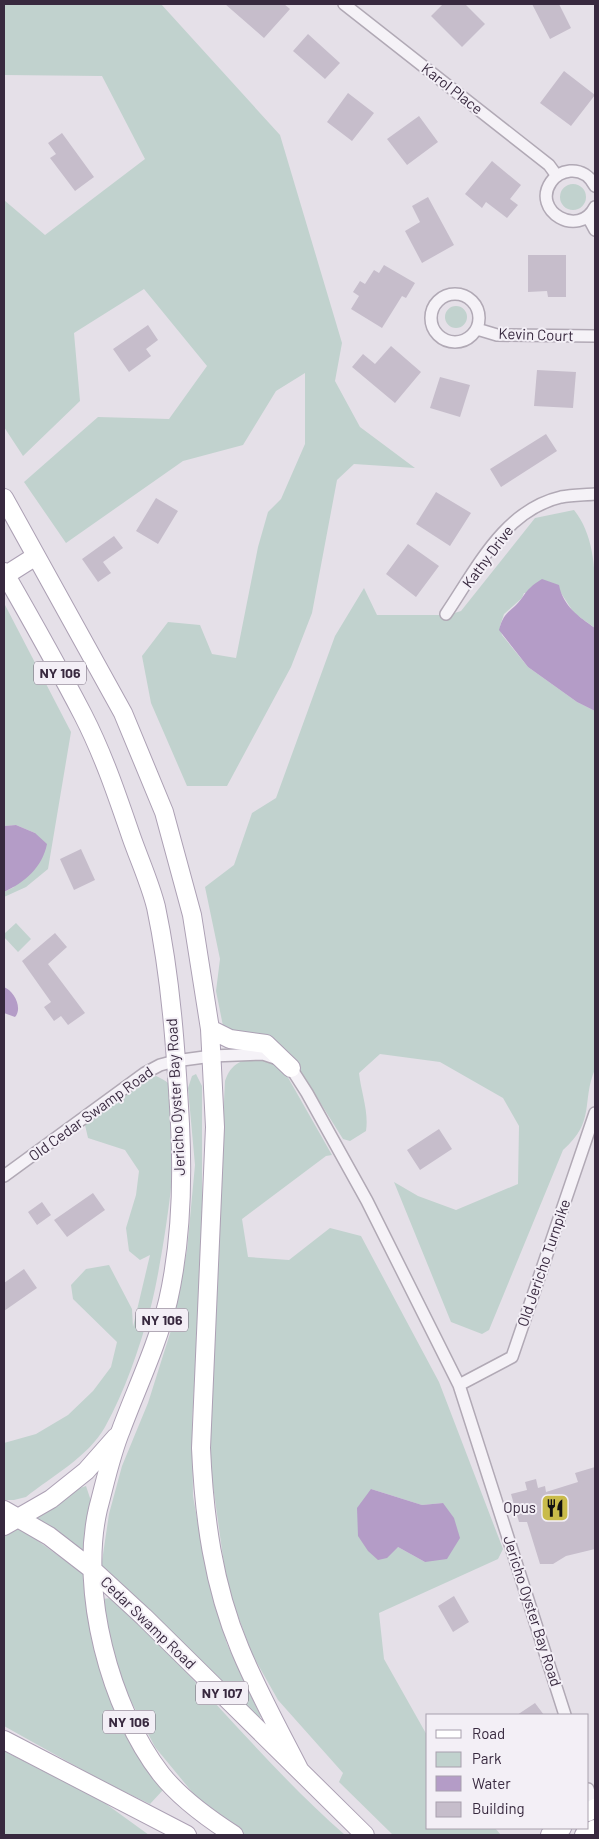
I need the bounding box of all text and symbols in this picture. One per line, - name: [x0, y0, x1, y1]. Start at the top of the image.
- street label: Karol Place: [418, 59, 487, 118]
- street label: Kevin Court: [498, 324, 574, 344]
- street label: Kathy Drive: [458, 522, 517, 591]
- road number: NY 106: [34, 661, 86, 684]
- street label: Jericho Oyster Bay Road: [162, 1018, 188, 1176]
- street label: Old Cedar Swamp Road: [25, 1062, 156, 1164]
- street label: Old Jericho Turnpike: [513, 1197, 573, 1329]
- road number: NY 106: [136, 1308, 188, 1332]
- restaurant icon: Opus: [540, 1493, 570, 1523]
- place label: Opus: [503, 1498, 536, 1516]
- street label: Jericho Oyster Bay Road: [500, 1533, 566, 1688]
- street label: Cedar Swamp Road: [97, 1572, 200, 1672]
- road number: NY 107: [196, 1682, 248, 1705]
- road number: NY 106: [103, 1710, 155, 1734]
- legend: [426, 1714, 589, 1829]
- text: Road: [472, 1724, 505, 1742]
- text: Park: [472, 1749, 502, 1767]
- text: Water: [472, 1774, 511, 1792]
- text: Building: [472, 1799, 525, 1817]

